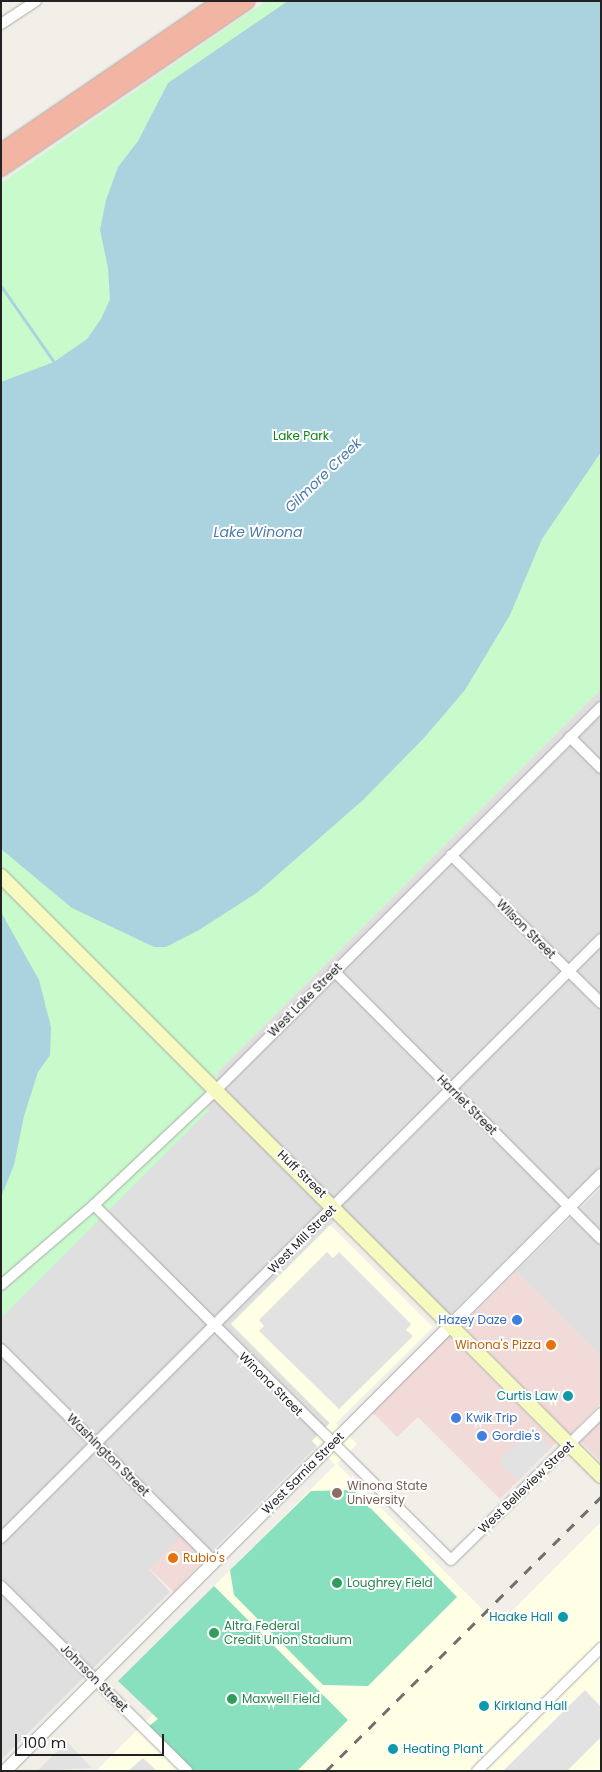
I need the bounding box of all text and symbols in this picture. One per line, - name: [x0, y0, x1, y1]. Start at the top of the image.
- park label: Lake Park: [273, 429, 329, 443]
- water label: Gilmore Creek: [281, 434, 365, 516]
- water label: Lake Winona: [213, 524, 303, 540]
- street label: Wilson Street: [493, 896, 559, 962]
- street label: West Lake Street: [265, 960, 345, 1040]
- street label: Harriet Street: [434, 1072, 500, 1138]
- street label: Huff Street: [275, 1147, 329, 1201]
- street label: West Mill Street: [265, 1202, 339, 1276]
- place label: Hazey Daze: [438, 1313, 507, 1327]
- marker: Hazey Daze: [511, 1314, 523, 1326]
- place label: Winona's Pizza: [455, 1338, 541, 1352]
- marker: Winona's Pizza: [545, 1339, 557, 1351]
- street label: Winona Street: [236, 1349, 306, 1419]
- place label: Curtis Law: [497, 1389, 558, 1403]
- marker: Curtis Law: [562, 1390, 574, 1402]
- street label: Washington Street: [64, 1411, 152, 1499]
- place label: Kwik Trip: [466, 1411, 517, 1425]
- marker: Kwik Trip: [450, 1412, 462, 1424]
- street label: West Sarnia Street: [259, 1429, 347, 1517]
- place label: Gordie's: [492, 1429, 540, 1443]
- marker: Gordie's: [476, 1430, 488, 1442]
- street label: West Belleview Street: [476, 1438, 576, 1536]
- place label: Winona State University: [347, 1479, 427, 1507]
- marker: Winona State University: [331, 1487, 343, 1499]
- place label: Rubio's: [183, 1551, 225, 1565]
- marker: Rubio's: [167, 1552, 179, 1564]
- place label: Loughrey Field: [347, 1576, 433, 1590]
- marker: Loughrey Field: [331, 1577, 343, 1589]
- place label: Haake Hall: [489, 1610, 553, 1624]
- marker: Haake Hall: [557, 1611, 569, 1623]
- place label: Altra Federal Credit Union Stadium: [224, 1619, 352, 1647]
- marker: Altra Federal Credit Union Stadium: [208, 1627, 220, 1639]
- street label: Johnson Street: [57, 1641, 131, 1715]
- place label: Maxwell Field: [242, 1692, 320, 1706]
- marker: Maxwell Field: [226, 1693, 238, 1705]
- place label: Kirkland Hall: [494, 1699, 567, 1713]
- marker: Kirkland Hall: [478, 1700, 490, 1712]
- scale bar: [18, 1724, 166, 1756]
- text: 100 m: [23, 1732, 66, 1753]
- place label: Heating Plant: [403, 1742, 483, 1756]
- marker: Heating Plant: [387, 1743, 399, 1755]

